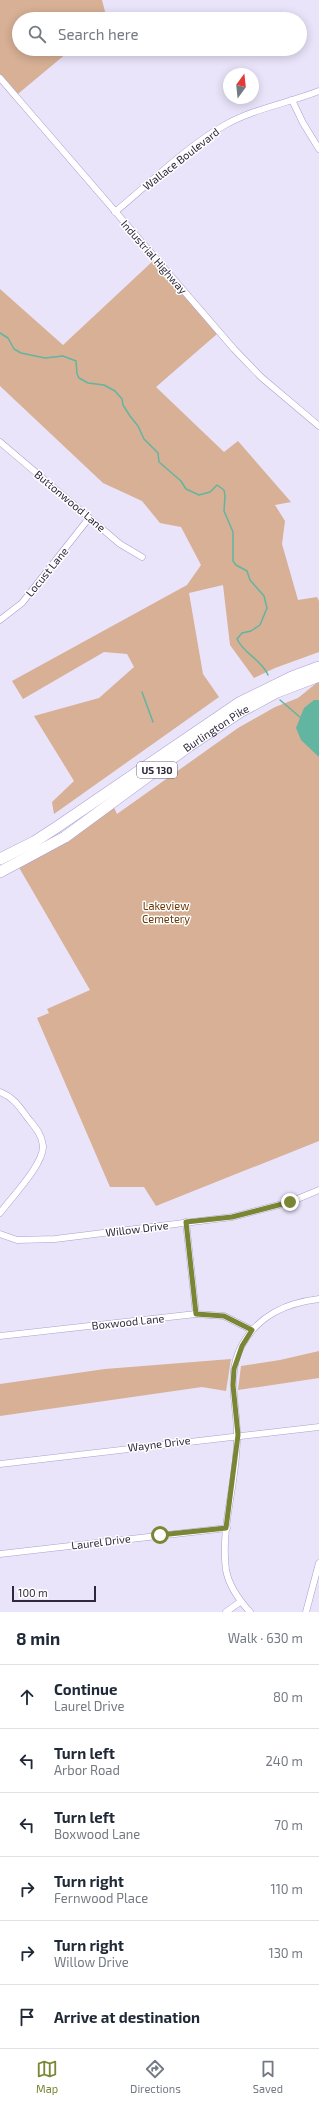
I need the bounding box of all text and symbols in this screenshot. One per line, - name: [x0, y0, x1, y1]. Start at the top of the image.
- search box: [12, 12, 307, 56]
- icon: search: [26, 23, 48, 45]
- text: Search here: [58, 25, 139, 43]
- north arrow: [223, 68, 259, 104]
- street label: Wallace Boulevard: [140, 125, 222, 193]
- street label: Industrial Highway: [119, 217, 190, 296]
- street label: Buttonwood Lane: [32, 467, 108, 534]
- street label: Locust Lane: [23, 544, 71, 599]
- street label: Burlington Pike: [180, 701, 251, 754]
- road number: US 130: [137, 762, 177, 778]
- park label: Lakeview Cemetery: [142, 899, 190, 925]
- route end: [281, 1193, 299, 1211]
- street label: Willow Drive: [105, 1218, 169, 1239]
- street label: Boxwood Lane: [91, 1311, 165, 1332]
- street label: Wayne Drive: [127, 1433, 191, 1454]
- route start: [151, 1526, 169, 1544]
- street label: Laurel Drive: [71, 1531, 131, 1552]
- scale bar: [12, 1584, 96, 1603]
- text: 100 m: [18, 1586, 48, 1599]
- text: 8 min: [16, 1628, 60, 1648]
- text: Walk · 630 m: [228, 1630, 303, 1646]
- text: Continue: [54, 1680, 117, 1698]
- icon: ahead: [16, 1686, 38, 1708]
- text: 80 m: [273, 1689, 303, 1705]
- text: Laurel Drive: [54, 1698, 125, 1714]
- text: Turn left: [54, 1744, 115, 1762]
- icon: left: [16, 1750, 38, 1772]
- text: 240 m: [266, 1753, 303, 1769]
- text: Arbor Road: [54, 1762, 120, 1778]
- text: Turn left: [54, 1808, 115, 1826]
- icon: left: [16, 1814, 38, 1836]
- text: 70 m: [274, 1817, 303, 1833]
- text: Boxwood Lane: [54, 1826, 140, 1842]
- text: Turn right: [54, 1872, 124, 1890]
- icon: right: [16, 1878, 38, 1900]
- text: 110 m: [271, 1881, 303, 1897]
- text: Fernwood Place: [54, 1890, 148, 1906]
- text: Turn right: [54, 1936, 124, 1954]
- icon: right: [16, 1942, 38, 1964]
- text: 130 m: [268, 1945, 303, 1961]
- text: Willow Drive: [54, 1954, 129, 1970]
- icon: arrive: [16, 2006, 38, 2028]
- text: Arrive at destination: [54, 2008, 200, 2026]
- tab: Map: [36, 2058, 58, 2095]
- tab: Directions: [130, 2058, 181, 2095]
- tab: Saved: [253, 2058, 283, 2095]

